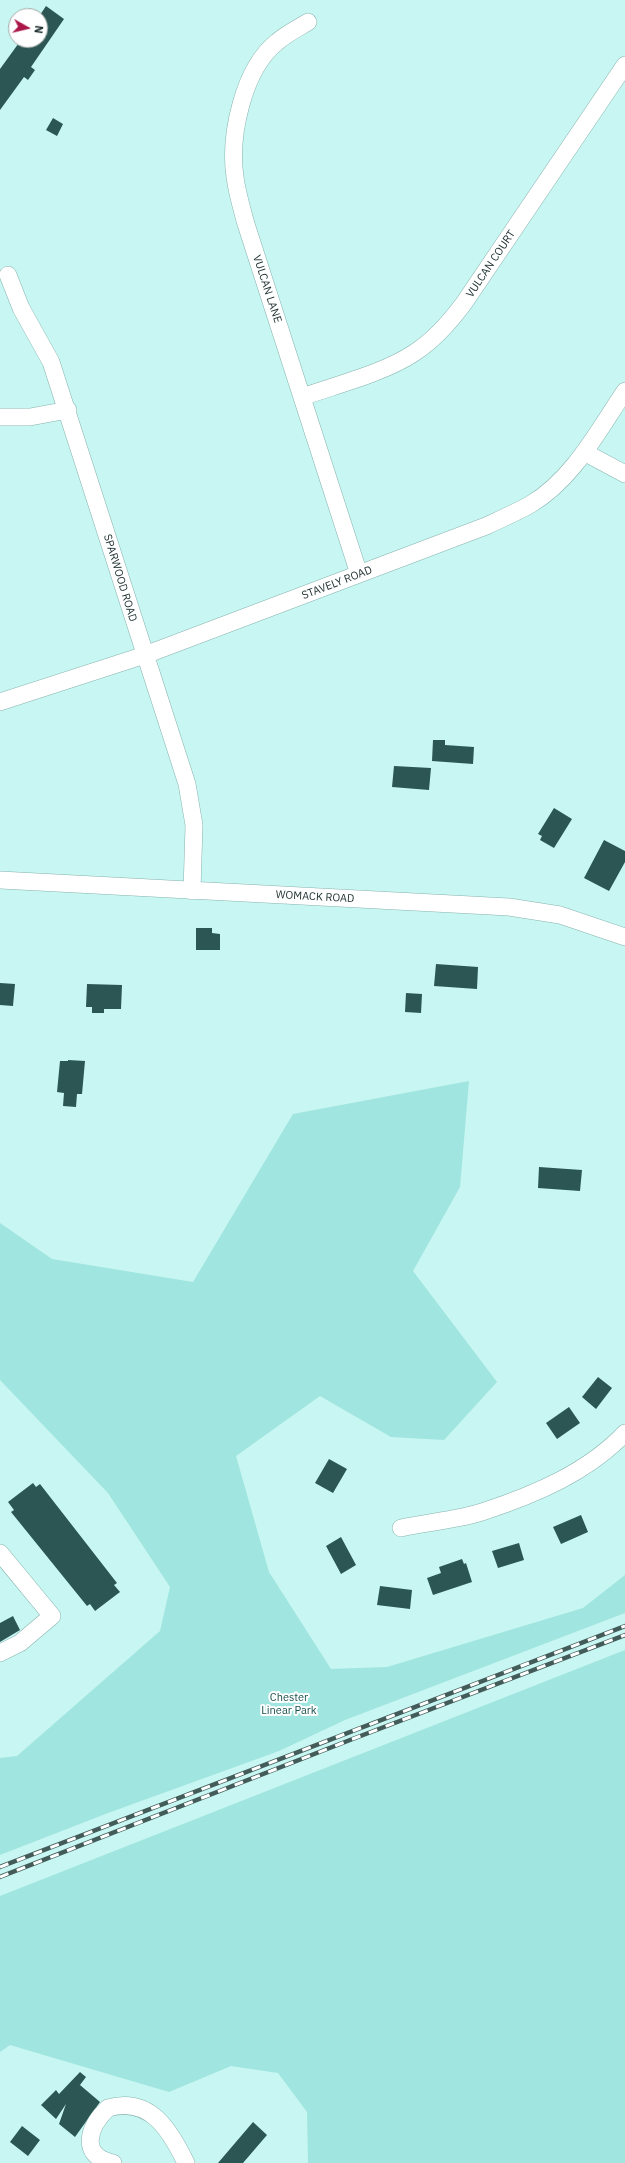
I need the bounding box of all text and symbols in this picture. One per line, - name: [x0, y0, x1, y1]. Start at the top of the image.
- north arrow: [8, 8, 48, 48]
- text: N: [31, 25, 46, 34]
- street label: VULCAN COURT: [464, 228, 518, 300]
- street label: VULCAN LANE: [250, 253, 284, 325]
- street label: SPARWOOD ROAD: [100, 533, 140, 623]
- street label: STAVELY ROAD: [300, 564, 374, 602]
- street label: WOMACK ROAD: [275, 888, 355, 906]
- park label: Chester Linear Park: [261, 1691, 317, 1717]

